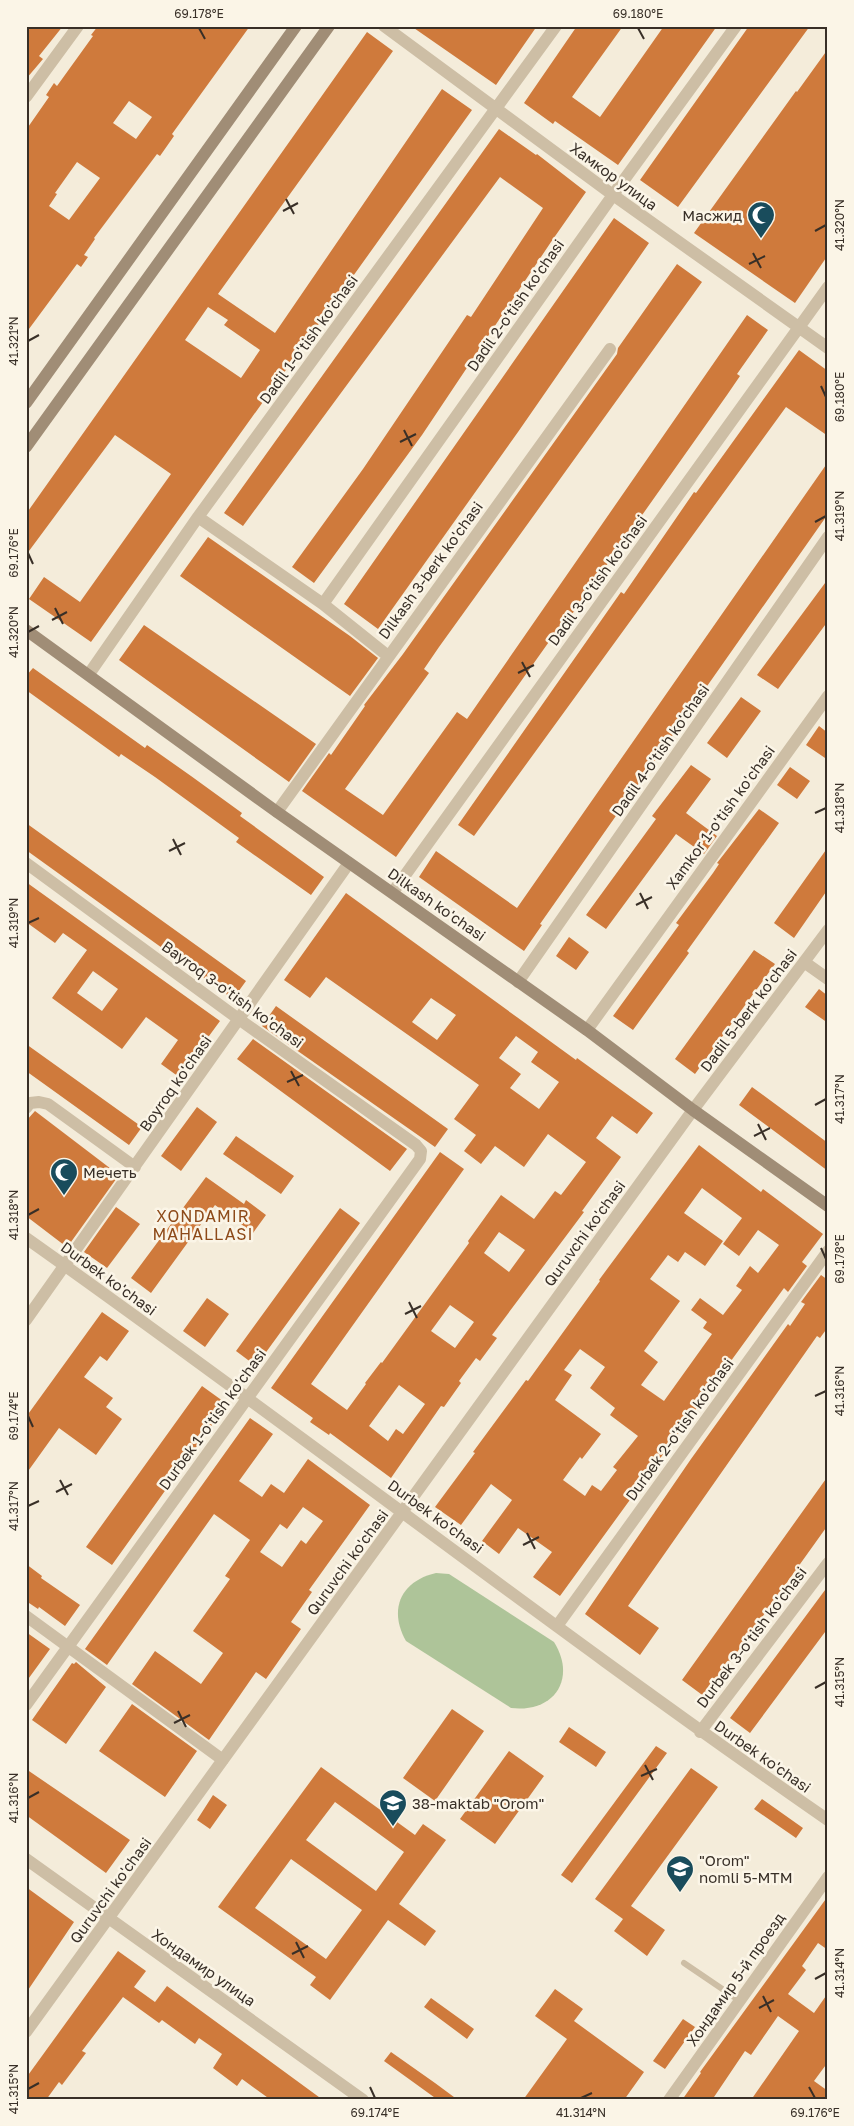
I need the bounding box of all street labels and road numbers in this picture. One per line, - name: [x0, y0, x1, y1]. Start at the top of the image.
- street label: Хамкор улица: [567, 138, 661, 214]
- street label: Dadil 2-o'tish ko'chasi: [463, 236, 567, 374]
- street label: Dadil 1-o'tish ko'chasi: [255, 271, 361, 407]
- street label: Dilkash 3-berk ko'chasi: [374, 498, 486, 642]
- street label: Dadil 3-o'tish ko'chasi: [544, 511, 650, 649]
- street label: Dadil 4-o'tish ko'chasi: [608, 680, 712, 820]
- street label: Xamkor 1-o'tish ko'chasi: [662, 742, 778, 892]
- street label: Dilkash ko'chasi: [385, 864, 489, 944]
- street label: Bayroq 3-o'tish ko'chasi: [159, 937, 307, 1051]
- street label: Dadil 5-berk ko'chasi: [696, 945, 800, 1075]
- street label: Boyroq ko'chasi: [135, 1032, 215, 1134]
- street label: Quruvchi ko'chasi: [540, 1177, 628, 1289]
- street label: Durbek ko'chasi: [58, 1237, 160, 1319]
- street label: Durbek 1-o'tish ko'chasi: [155, 1345, 269, 1493]
- street label: Durbek 2-o'tish ko'chasi: [621, 1354, 737, 1504]
- street label: Durbek ko'chasi: [385, 1475, 487, 1557]
- street label: Quruvchi ko'chasi: [303, 1506, 391, 1618]
- street label: Durbek 3-o'tish ko'chasi: [692, 1563, 810, 1711]
- street label: Durbek ko'chasi: [711, 1716, 815, 1796]
- street label: Quruvchi ko'chasi: [66, 1834, 154, 1946]
- street label: Хондамир 5-й проезд: [682, 1909, 788, 2049]
- street label: Хондамир улица: [149, 1925, 259, 2009]

